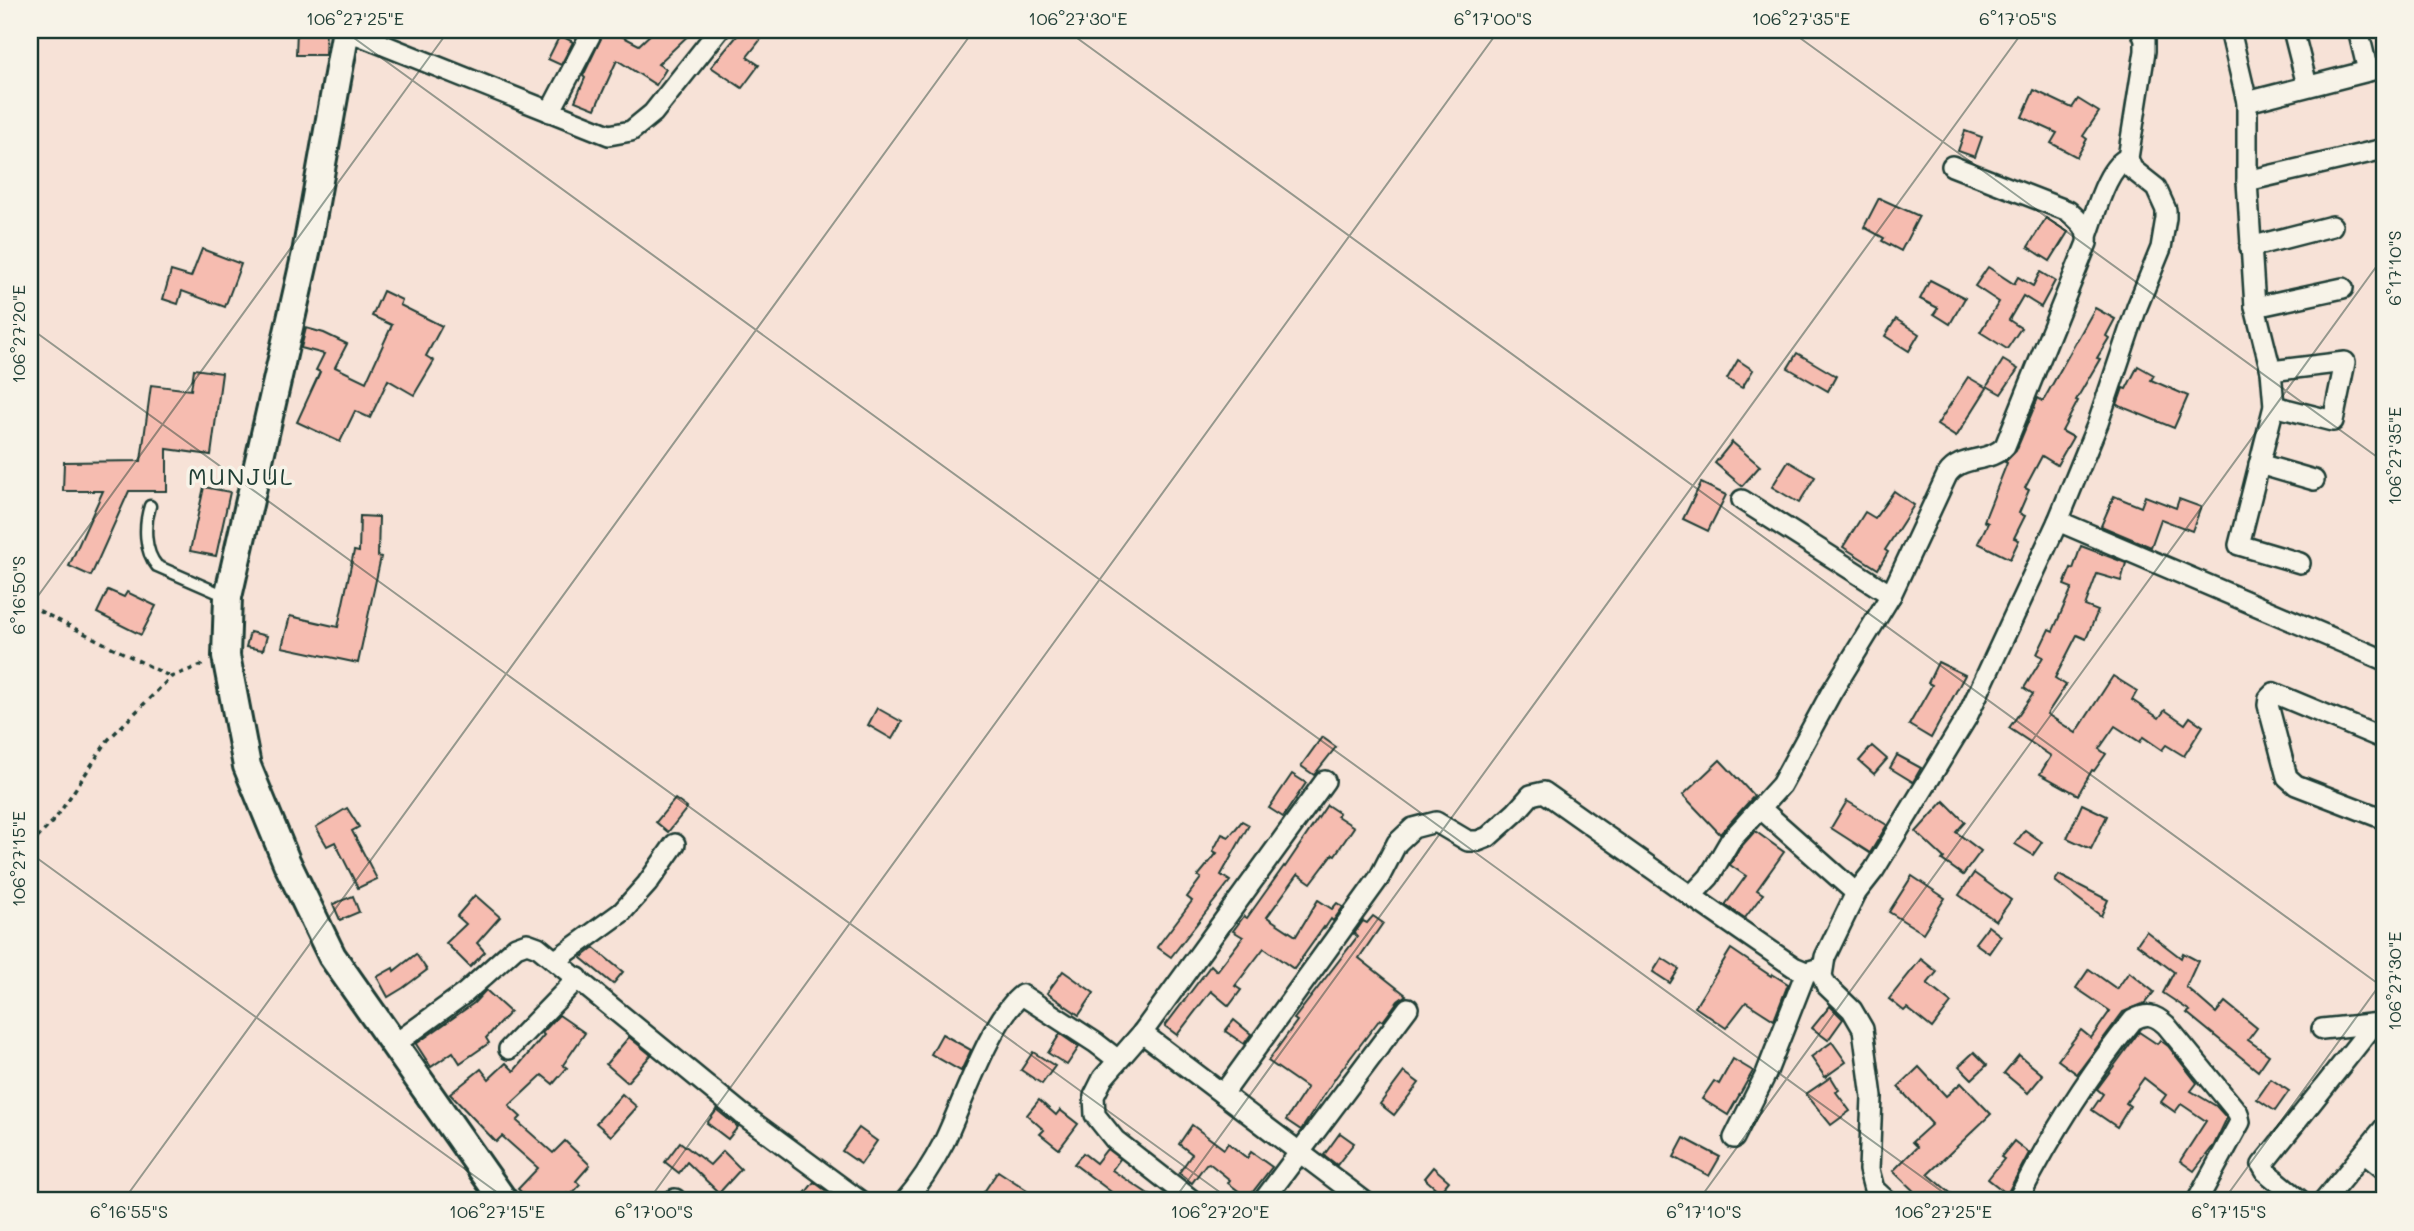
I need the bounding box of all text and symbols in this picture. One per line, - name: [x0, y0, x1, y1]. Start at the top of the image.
- text: 106°27'25"E: [306, 6, 404, 30]
- text: 106°27'30"E: [1028, 6, 1128, 30]
- text: 6°17'00"S: [1454, 6, 1532, 30]
- text: 106°27'35"E: [1752, 6, 1850, 30]
- text: 6°17'05"S: [1979, 6, 2057, 30]
- text: 6°17'10"S: [2382, 230, 2406, 306]
- text: 106°27'20"E: [6, 285, 30, 383]
- text: 106°27'35"E: [2382, 407, 2406, 505]
- district label: MUNJUL: [188, 460, 294, 491]
- text: 6°16'50"S: [6, 556, 30, 634]
- text: 106°27'15"E: [6, 811, 30, 907]
- text: 106°27'30"E: [2382, 931, 2406, 1031]
- text: 6°16'55"S: [90, 1199, 168, 1223]
- text: 106°27'15"E: [449, 1199, 545, 1223]
- text: 6°17'00"S: [615, 1199, 693, 1223]
- text: 106°27'20"E: [1171, 1199, 1269, 1223]
- text: 6°17'10"S: [1666, 1199, 1742, 1223]
- text: 106°27'25"E: [1894, 1199, 1992, 1223]
- text: 6°17'15"S: [2192, 1199, 2266, 1223]

